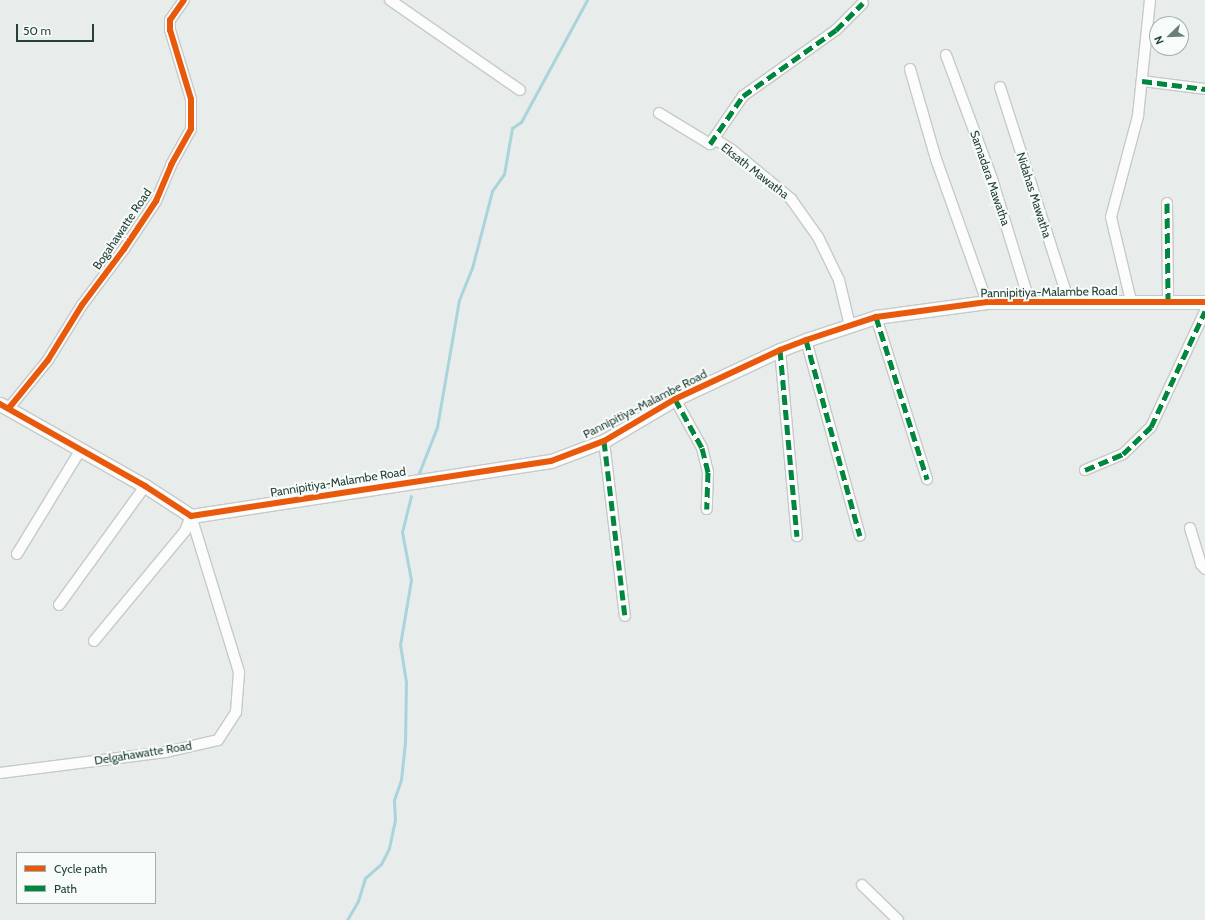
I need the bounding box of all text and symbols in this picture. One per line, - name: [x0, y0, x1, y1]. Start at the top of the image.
- scale bar: [18, 16, 96, 42]
- north arrow: [1149, 16, 1189, 56]
- text: 50 m: [23, 23, 51, 38]
- text: N: [1151, 34, 1167, 47]
- street label: Samadara Mawatha: [967, 129, 1013, 227]
- street label: Eksath Mawatha: [718, 140, 792, 202]
- street label: Nidahas Mawatha: [1013, 150, 1055, 240]
- street label: Bogahawatte Road: [90, 186, 154, 272]
- street label: Pannipitiya-Malambe Road: [980, 284, 1118, 300]
- street label: Pannipitiya-Malambe Road: [581, 366, 709, 442]
- street label: Pannipitiya-Malambe Road: [269, 464, 407, 500]
- street label: Delgahawatte Road: [93, 738, 193, 768]
- legend: [16, 852, 156, 904]
- text: Cycle path: [54, 861, 107, 876]
- text: Path: [54, 881, 77, 896]

